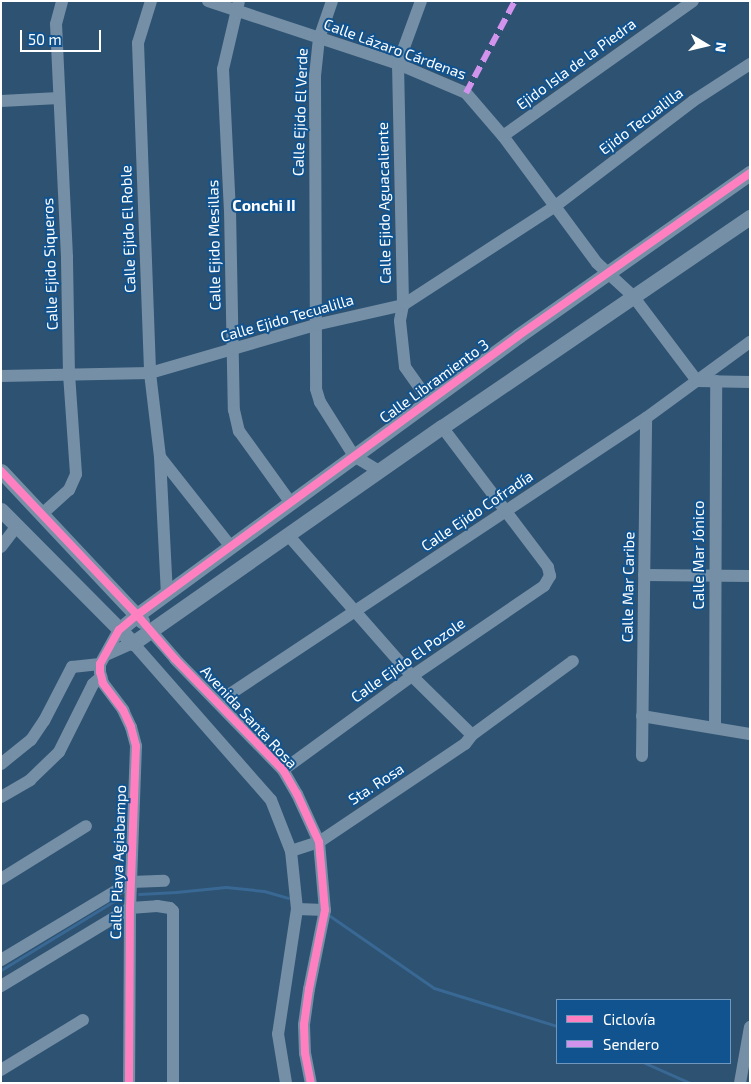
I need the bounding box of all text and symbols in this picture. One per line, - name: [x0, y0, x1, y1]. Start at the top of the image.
- street label: Calle Lázaro Cárdenas: [321, 15, 469, 83]
- street label: Ejido Isla de la Piedra: [513, 15, 639, 113]
- scale bar: [22, 20, 104, 52]
- north arrow: [681, 20, 731, 70]
- text: 50 m: [28, 30, 62, 48]
- text: N: [712, 41, 730, 54]
- street label: Calle Ejido El Verde: [289, 47, 311, 177]
- street label: Ejido Tecualilla: [595, 83, 687, 159]
- street label: Calle Ejido Aguacaliente: [374, 122, 394, 284]
- street label: Calle Ejido El Roble: [117, 165, 139, 293]
- street label: Calle Ejido Mesillas: [204, 179, 224, 311]
- district label: Conchi II: [232, 195, 296, 215]
- street label: Calle Ejido Siqueros: [39, 197, 61, 331]
- street label: Calle Ejido Tecualilla: [218, 290, 356, 346]
- street label: Calle Libramiento 3: [376, 335, 492, 427]
- street label: Calle Ejido Cofradía: [418, 467, 536, 555]
- street label: Calle Mar Jónico: [690, 500, 708, 610]
- street label: Calle Mar Caribe: [618, 531, 638, 643]
- street label: Calle Ejido El Pozole: [347, 614, 469, 706]
- street label: Avenida Santa Rosa: [197, 662, 301, 772]
- street label: Sta. Rosa: [345, 759, 407, 809]
- street label: Calle Playa Agiabampo: [106, 784, 130, 940]
- legend: [556, 999, 731, 1064]
- text: Ciclovía: [603, 1010, 655, 1028]
- text: Sendero: [603, 1035, 659, 1053]

